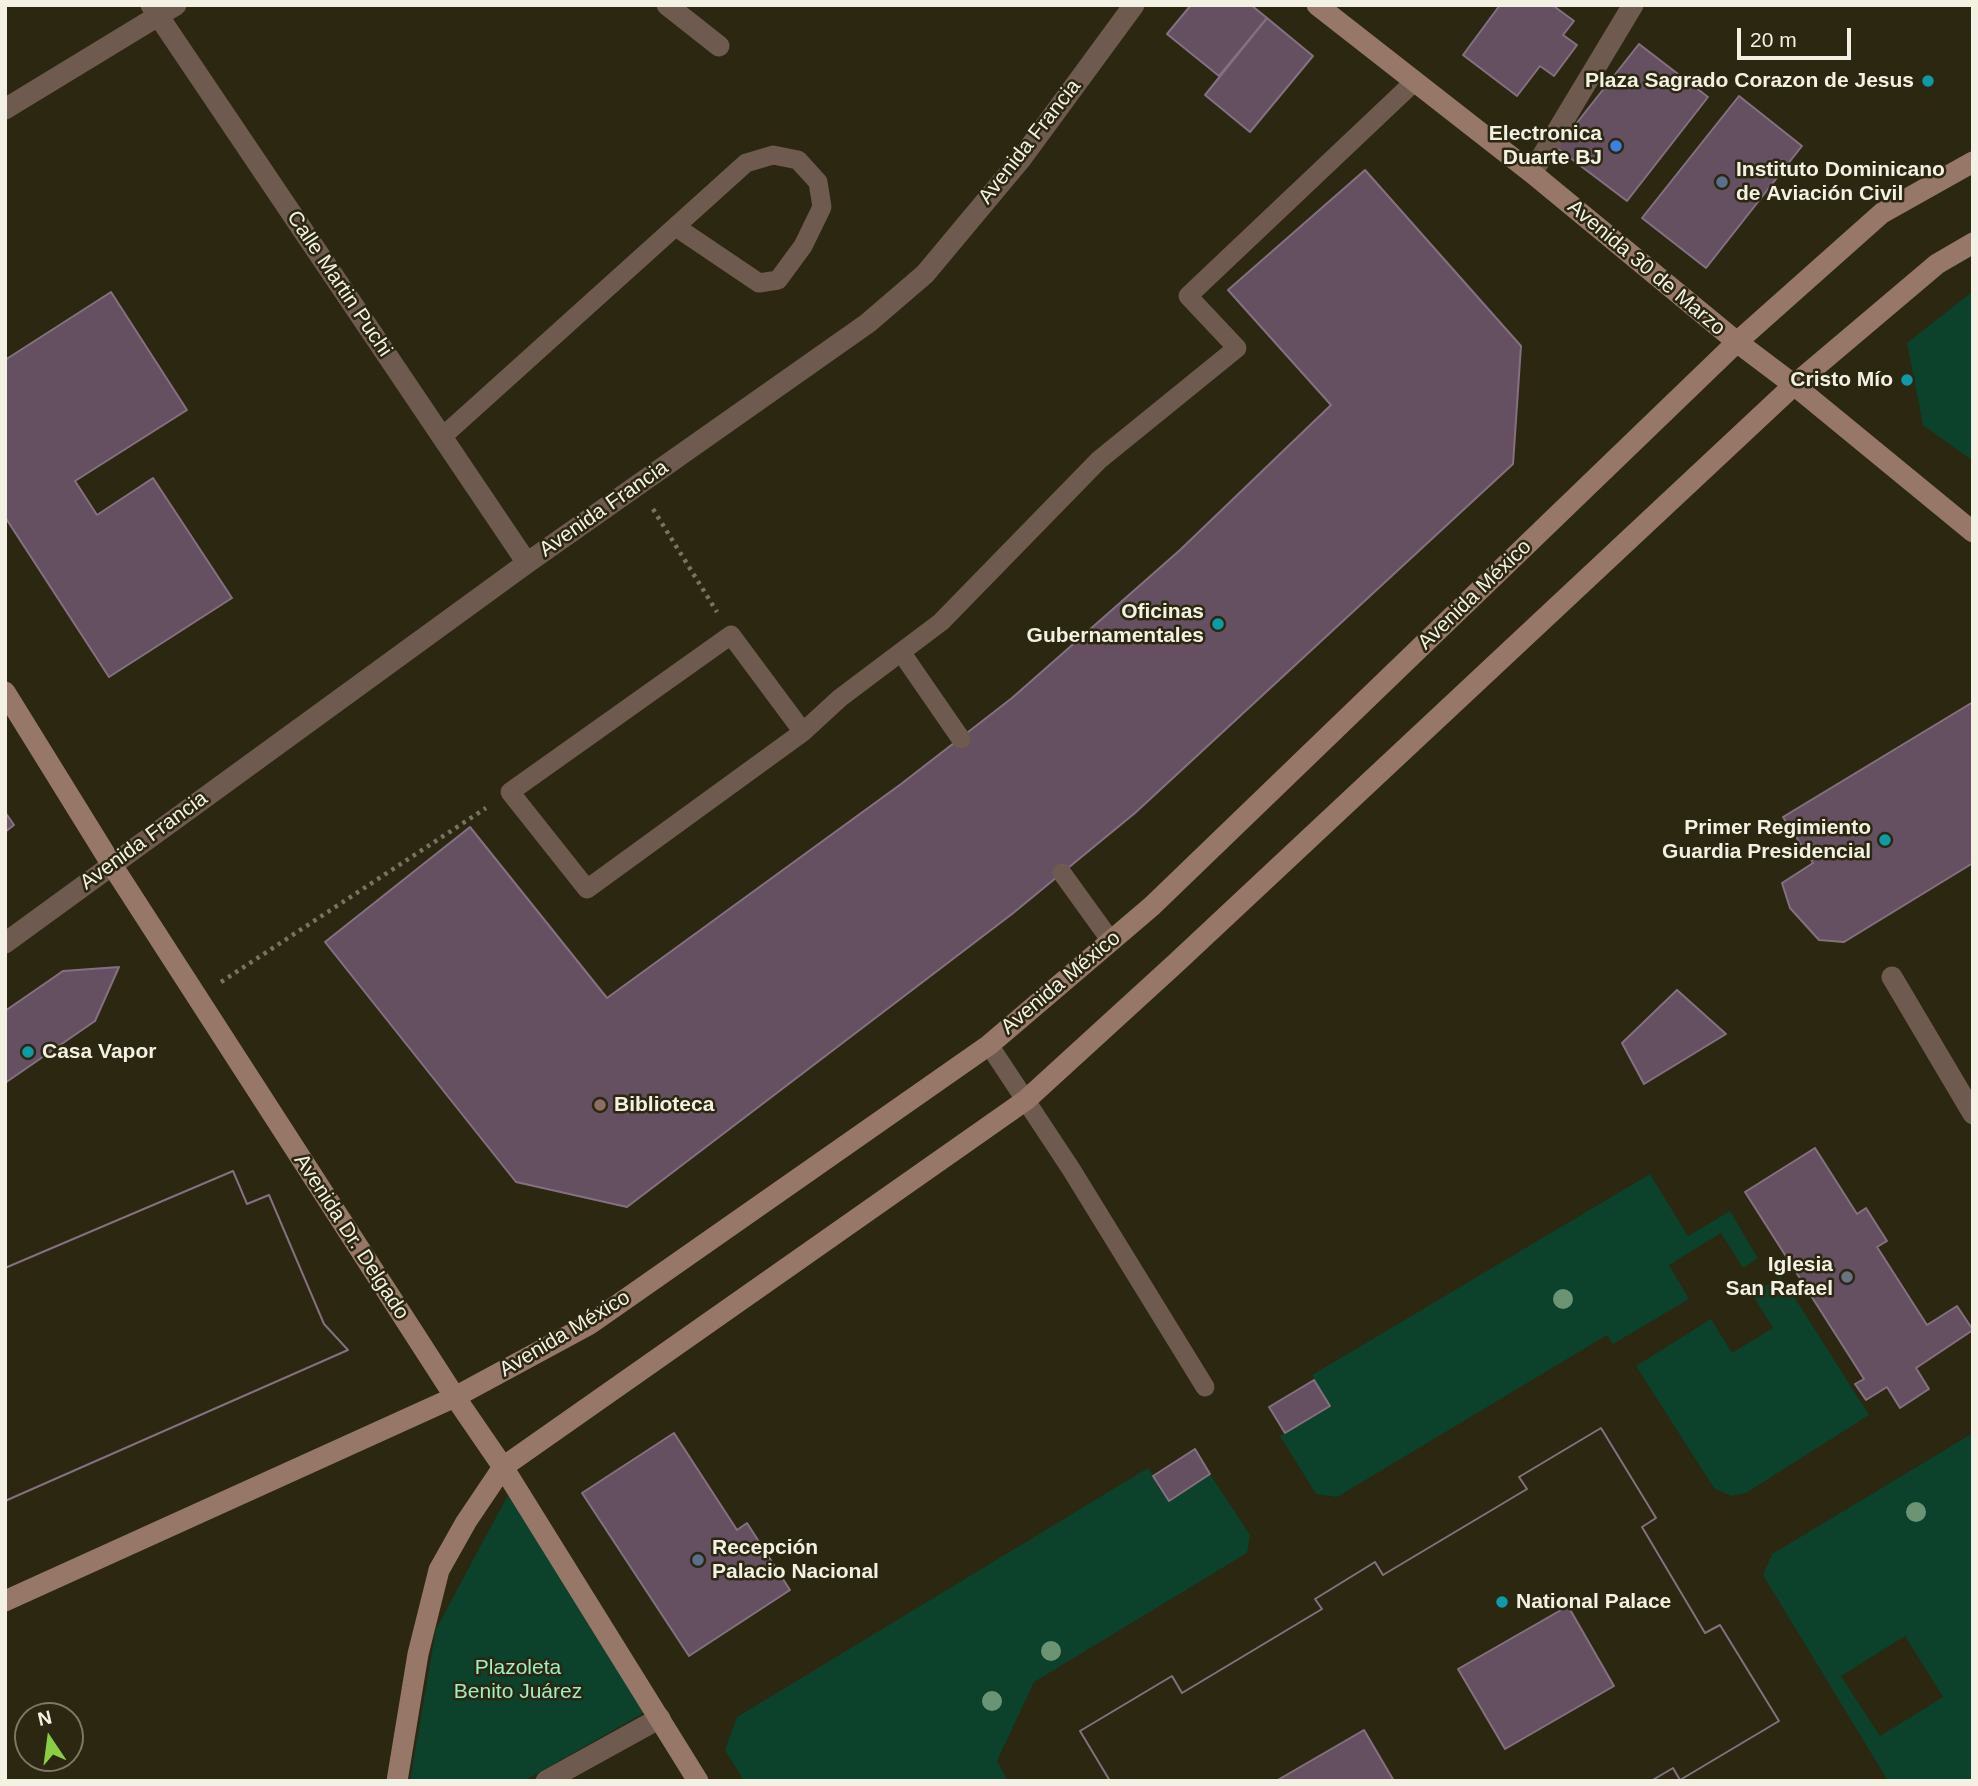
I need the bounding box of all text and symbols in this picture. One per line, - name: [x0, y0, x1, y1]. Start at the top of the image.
- scale bar: [1740, 14, 1854, 58]
- text: 20 m: [1750, 28, 1797, 51]
- place label: Plaza Sagrado Corazon de Jesus: [1585, 68, 1914, 94]
- marker: Plaza Sagrado Corazon de Jesus: [1920, 73, 1936, 89]
- street label: Avenida Francia: [973, 75, 1087, 209]
- place label: Electronica Duarte BJ: [1489, 121, 1602, 171]
- marker: Electronica Duarte BJ: [1608, 138, 1624, 154]
- place label: Instituto Dominicano de Aviación Civil: [1736, 157, 1945, 207]
- marker: Instituto Dominicano de Aviación Civil: [1714, 174, 1730, 190]
- street label: Avenida 30 de Marzo: [1562, 195, 1730, 341]
- street label: Calle Martin Puchi: [281, 206, 397, 362]
- place label: Cristo Mío: [1790, 367, 1893, 393]
- marker: Cristo Mío: [1899, 372, 1915, 388]
- street label: Avenida Francia: [535, 455, 673, 563]
- street label: Avenida México: [1413, 535, 1537, 655]
- place label: Oficinas Gubernamentales: [1027, 599, 1204, 649]
- marker: Oficinas Gubernamentales: [1210, 616, 1226, 632]
- street label: Avenida Francia: [75, 786, 213, 896]
- place label: Primer Regimiento Guardia Presidencial: [1662, 815, 1871, 865]
- marker: Primer Regimiento Guardia Presidencial: [1877, 832, 1893, 848]
- street label: Avenida México: [996, 926, 1126, 1040]
- place label: Casa Vapor: [42, 1039, 156, 1065]
- marker: Casa Vapor: [20, 1044, 36, 1060]
- place label: Biblioteca: [614, 1092, 714, 1118]
- marker: Biblioteca: [592, 1097, 608, 1113]
- street label: Avenida Dr. Delgado: [288, 1150, 414, 1324]
- place label: Iglesia San Rafael: [1726, 1252, 1833, 1302]
- marker: Iglesia San Rafael: [1839, 1269, 1855, 1285]
- street label: Avenida México: [495, 1285, 635, 1383]
- place label: Recepción Palacio Nacional: [712, 1535, 879, 1585]
- marker: Recepción Palacio Nacional: [690, 1552, 706, 1568]
- place label: National Palace: [1516, 1589, 1671, 1615]
- marker: National Palace: [1494, 1594, 1510, 1610]
- park label: Plazoleta Benito Juárez: [454, 1655, 582, 1705]
- north arrow: [14, 1702, 84, 1772]
- text: N: [36, 1706, 54, 1730]

